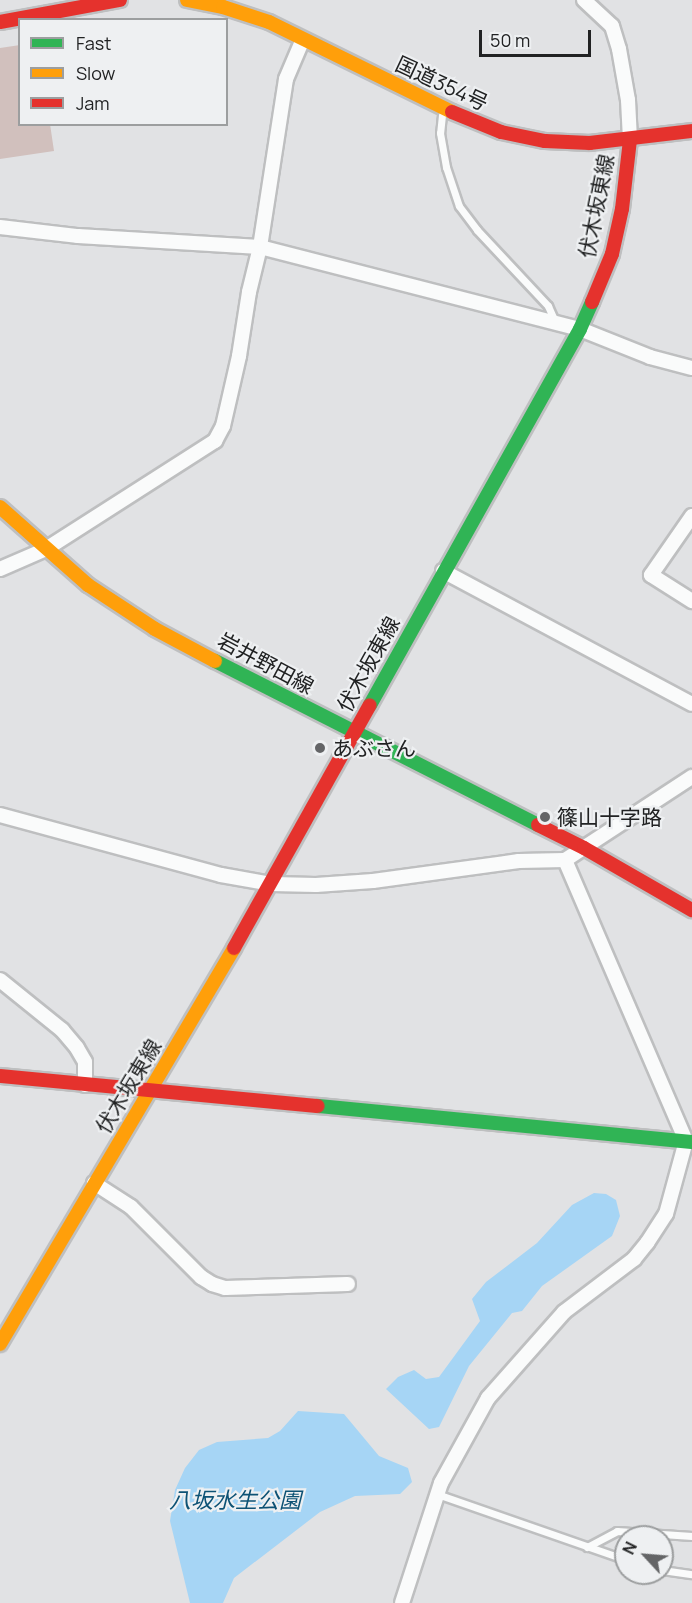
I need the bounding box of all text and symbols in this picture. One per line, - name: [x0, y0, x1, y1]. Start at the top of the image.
- legend: [18, 18, 228, 126]
- scale bar: [482, 18, 594, 56]
- text: 50 m: [490, 28, 530, 52]
- text: Fast: [76, 31, 111, 55]
- street label: 国道354号: [392, 51, 492, 115]
- text: Slow: [76, 61, 115, 85]
- text: Jam: [76, 91, 110, 115]
- street label: 伏木坂東線: [574, 152, 618, 260]
- street label: 伏木坂東線: [332, 612, 404, 716]
- street label: 岩井野田線: [214, 627, 318, 699]
- place label: あぶさん: [332, 735, 416, 761]
- marker: あぶさん: [313, 741, 327, 755]
- place label: 篠山十字路: [557, 804, 662, 830]
- marker: 篠山十字路: [538, 810, 552, 824]
- street label: 伏木坂東線: [90, 1035, 166, 1137]
- water label: 八坂水生公園: [169, 1488, 301, 1514]
- north arrow: [614, 1525, 674, 1585]
- text: N: [617, 1538, 642, 1558]

